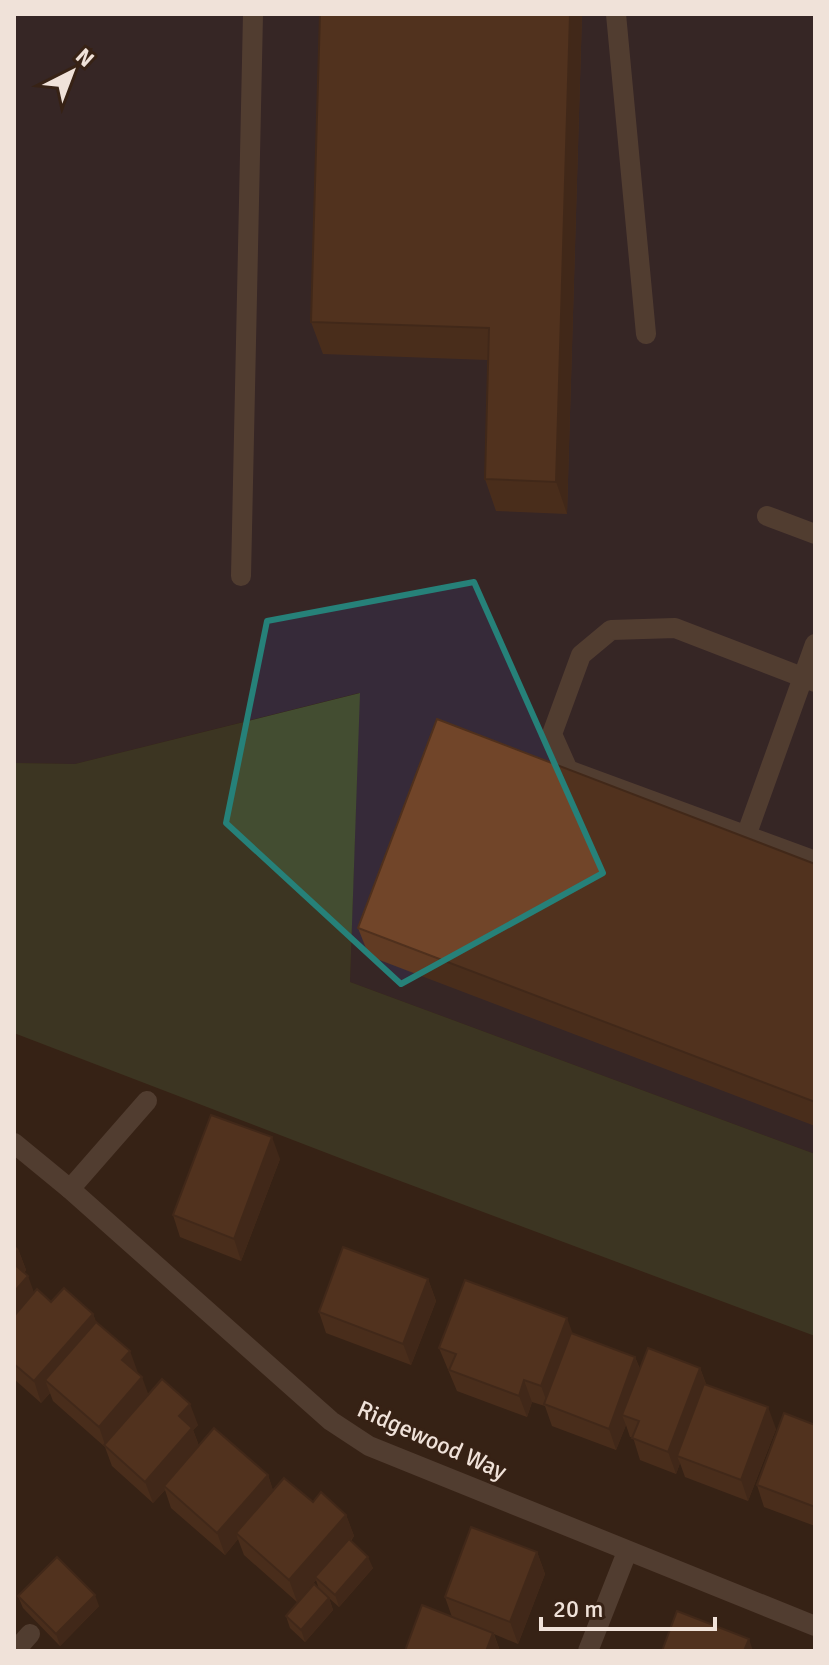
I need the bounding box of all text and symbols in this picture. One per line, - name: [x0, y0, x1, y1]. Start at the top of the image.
- north arrow: [32, 32, 112, 112]
- text: N: [70, 42, 100, 73]
- street label: Ridgewood Way: [353, 1394, 511, 1486]
- scale bar: [541, 1581, 715, 1631]
- text: 20 m: [553, 1594, 603, 1624]

